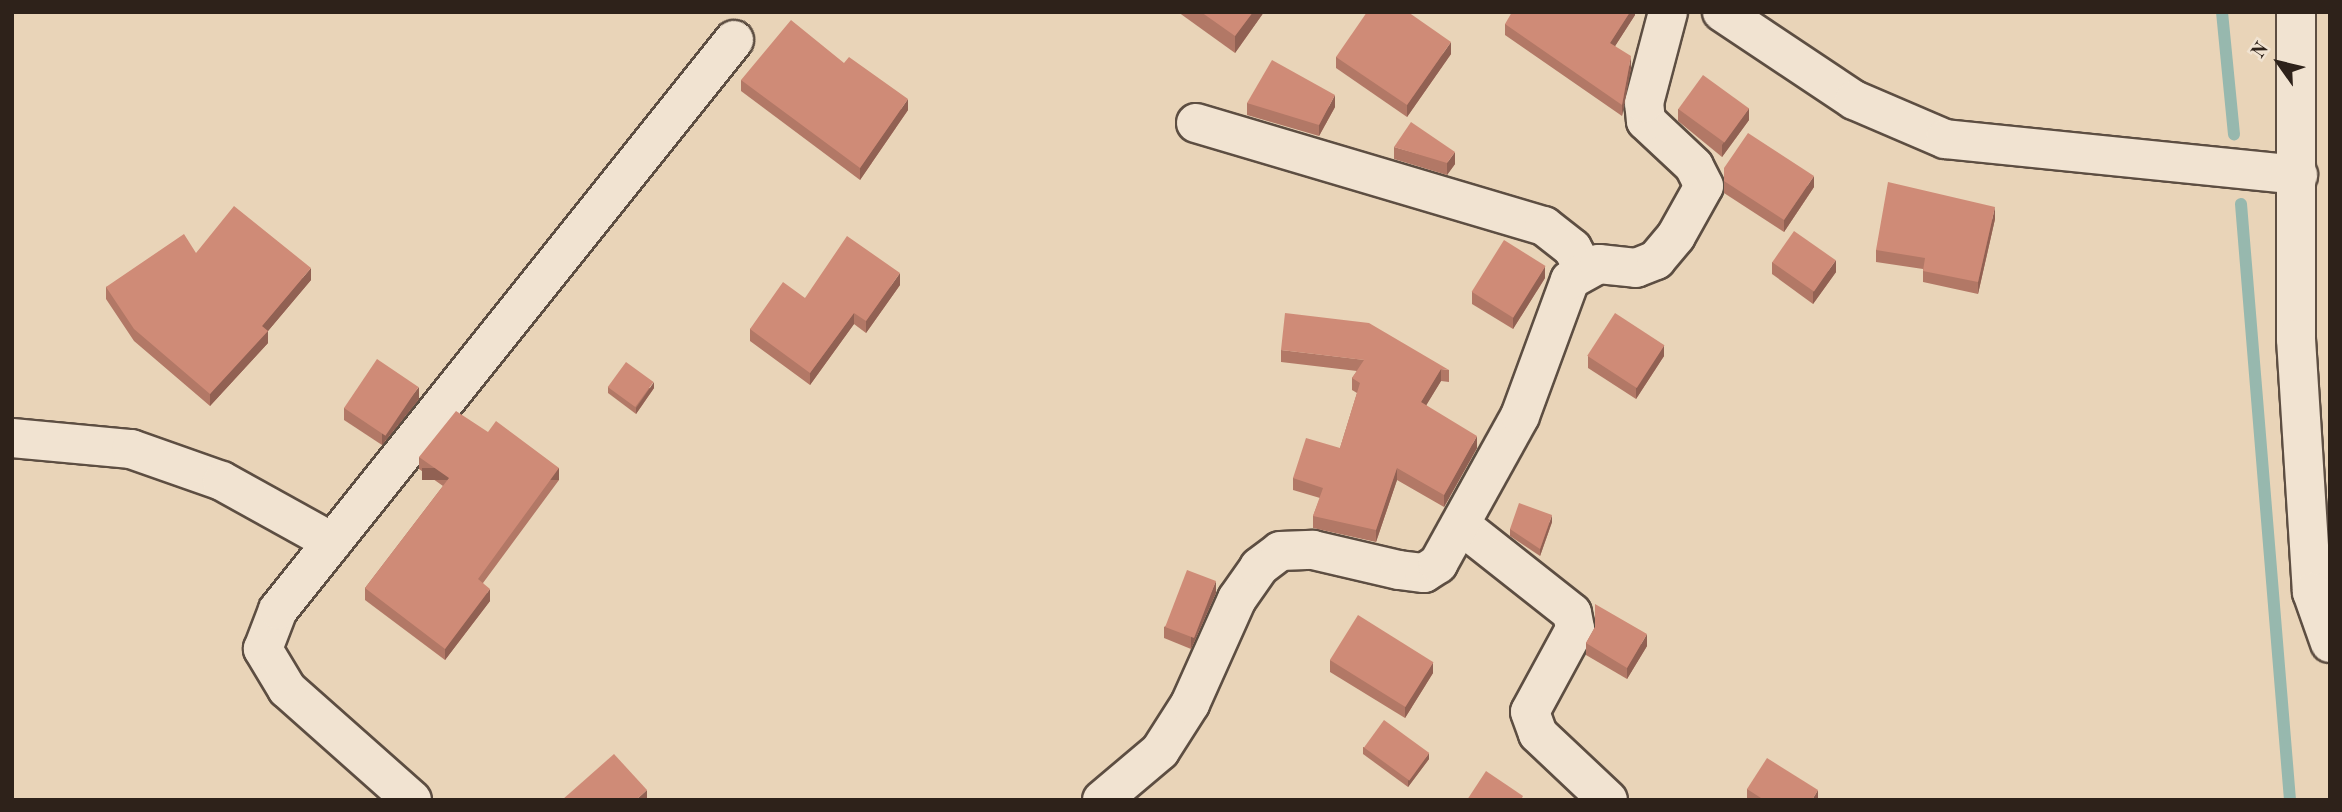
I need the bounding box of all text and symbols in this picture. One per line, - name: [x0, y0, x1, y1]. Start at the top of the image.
- north arrow: [2244, 28, 2314, 98]
- text: N: [2249, 40, 2273, 62]

